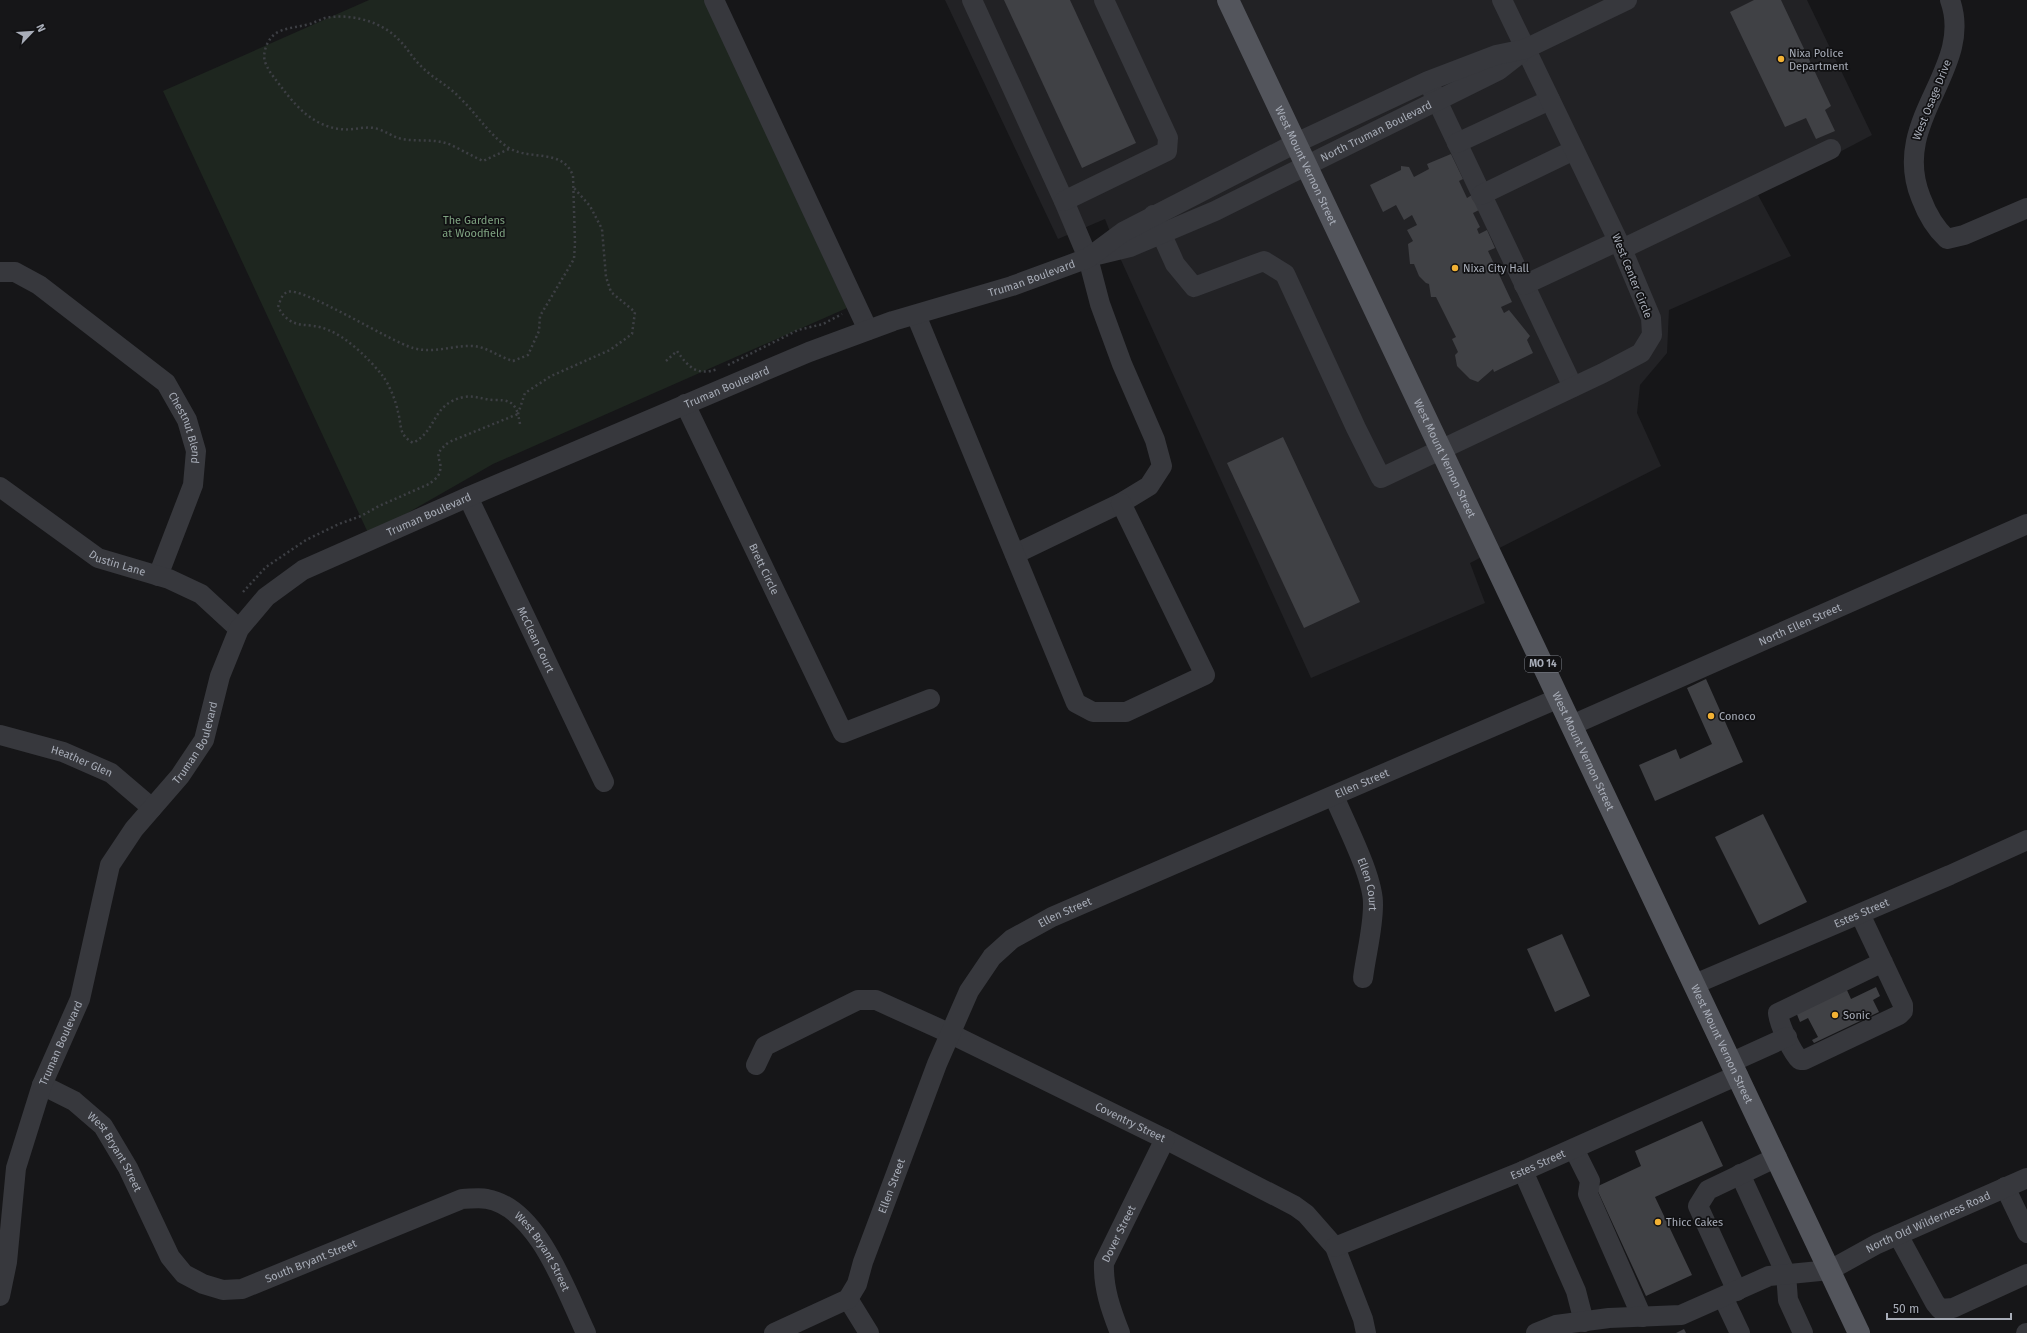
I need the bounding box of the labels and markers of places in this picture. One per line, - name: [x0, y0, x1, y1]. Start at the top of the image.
- place label: Nixa Police Department: [1789, 47, 1849, 73]
- marker: Nixa Police Department: [1776, 54, 1786, 64]
- place label: Nixa City Hall: [1463, 262, 1529, 275]
- marker: Nixa City Hall: [1450, 263, 1460, 273]
- place label: Conoco: [1719, 710, 1756, 723]
- marker: Conoco: [1706, 711, 1716, 721]
- place label: Sonic: [1843, 1009, 1870, 1022]
- marker: Sonic: [1830, 1010, 1840, 1020]
- place label: Thicc Cakes: [1666, 1216, 1723, 1229]
- marker: Thicc Cakes: [1653, 1217, 1663, 1227]

